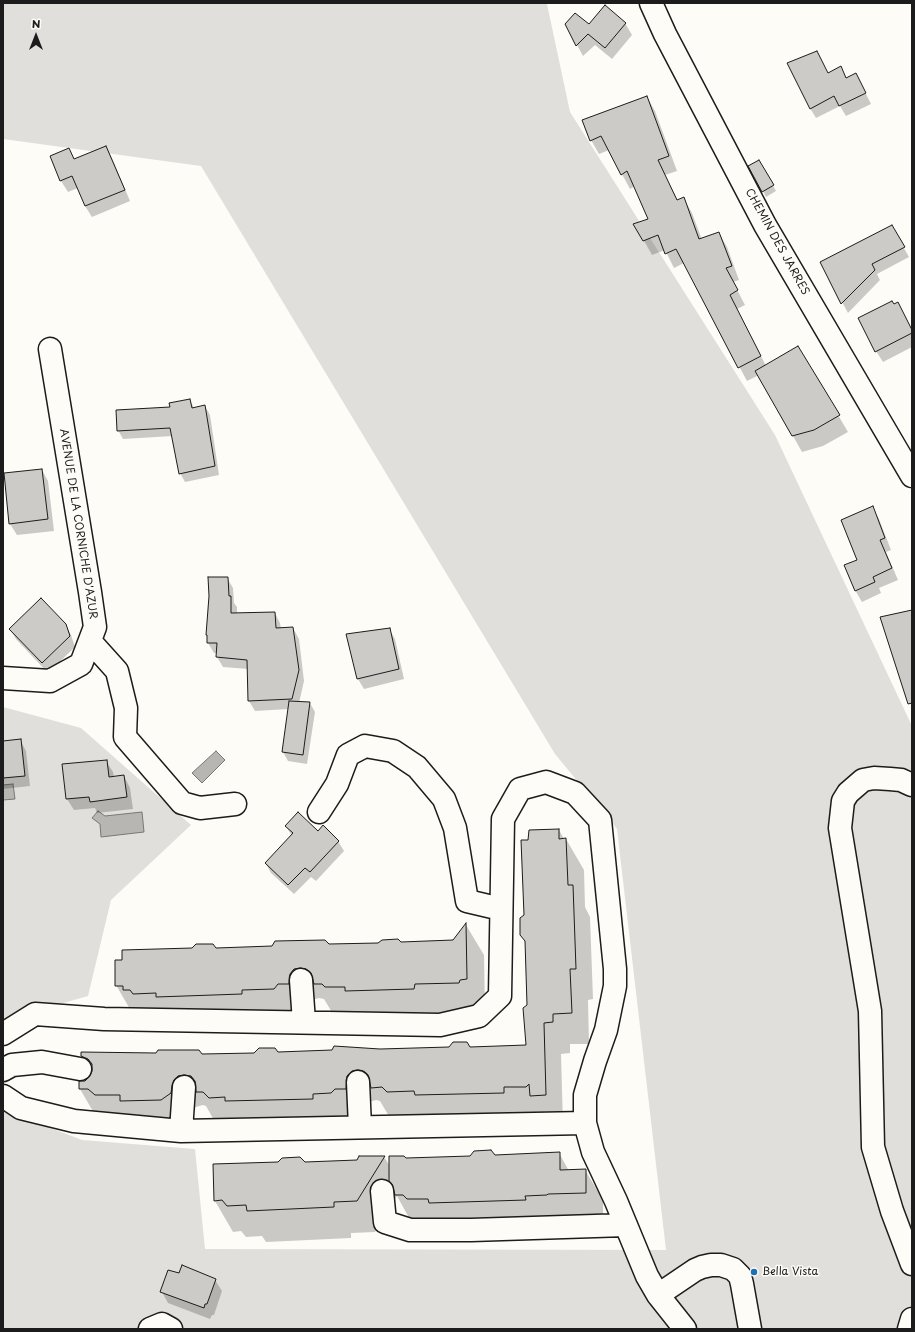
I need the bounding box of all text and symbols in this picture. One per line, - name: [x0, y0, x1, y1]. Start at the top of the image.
- text: N: [32, 15, 40, 32]
- north arrow: [16, 16, 56, 56]
- street label: CHEMIN DES JARRES: [742, 186, 812, 298]
- street label: AVENUE DE LA CORNICHE D'AZUR: [56, 428, 100, 620]
- place label: Bella Vista: [762, 1265, 818, 1279]
- marker: Bella Vista: [749, 1267, 759, 1277]

